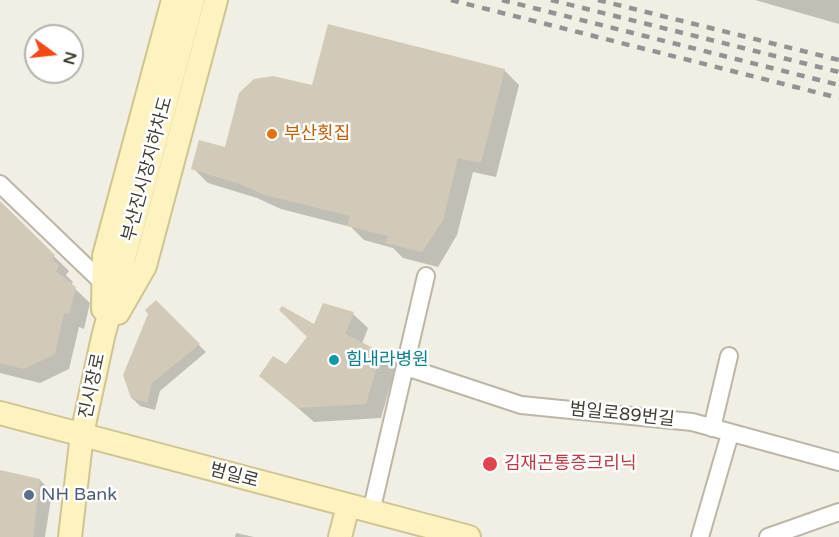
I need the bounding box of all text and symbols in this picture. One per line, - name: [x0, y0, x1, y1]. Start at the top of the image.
- north arrow: [24, 24, 84, 84]
- text: N: [58, 49, 81, 67]
- street label: 부산진시장지하차도: [118, 94, 178, 244]
- place label: 부산횟집: [284, 123, 350, 145]
- marker: 부산횟집: [265, 127, 279, 141]
- place label: 힘내라병원: [346, 349, 429, 371]
- street label: 진시장로: [76, 351, 110, 421]
- marker: 힘내라병원: [327, 353, 341, 367]
- street label: 범일로89번길: [568, 399, 676, 431]
- place label: 김재곤통증크리닉: [504, 453, 636, 475]
- marker: 김재곤통증크리닉: [481, 455, 499, 473]
- street label: 범일로: [207, 459, 261, 493]
- place label: NH Bank: [41, 484, 117, 506]
- marker: NH Bank: [22, 488, 36, 502]

